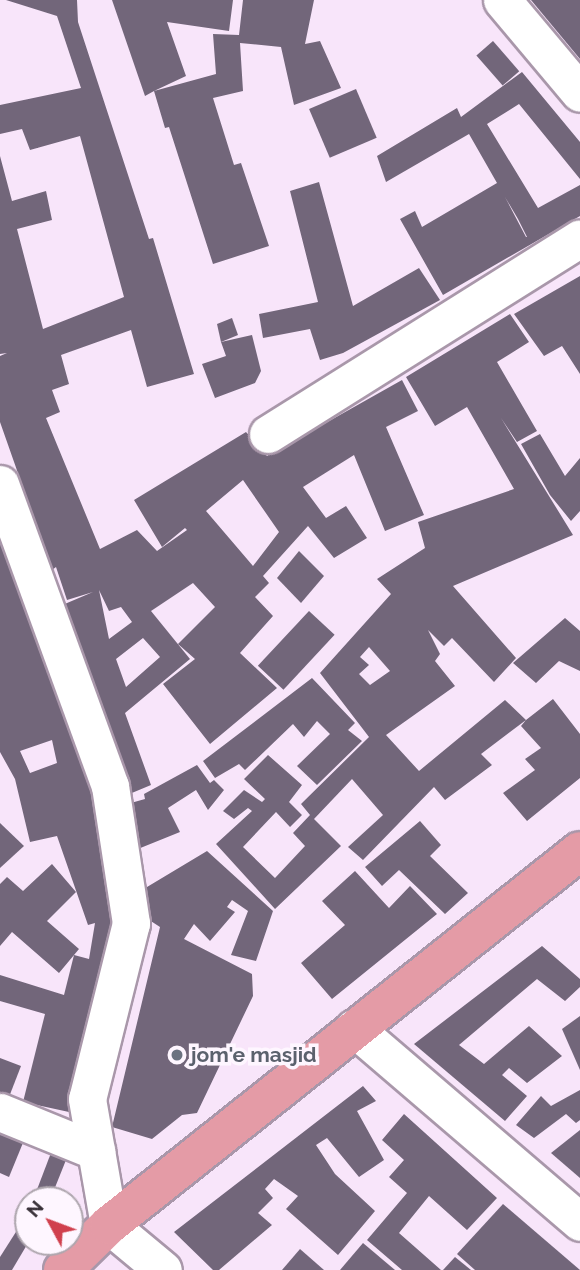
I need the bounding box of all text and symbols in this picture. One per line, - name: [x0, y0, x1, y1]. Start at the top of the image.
- place label: jom'e masjid: [191, 1042, 317, 1068]
- marker: jom'e masjid: [169, 1047, 185, 1063]
- north arrow: [14, 1186, 84, 1256]
- text: N: [22, 1196, 48, 1221]

